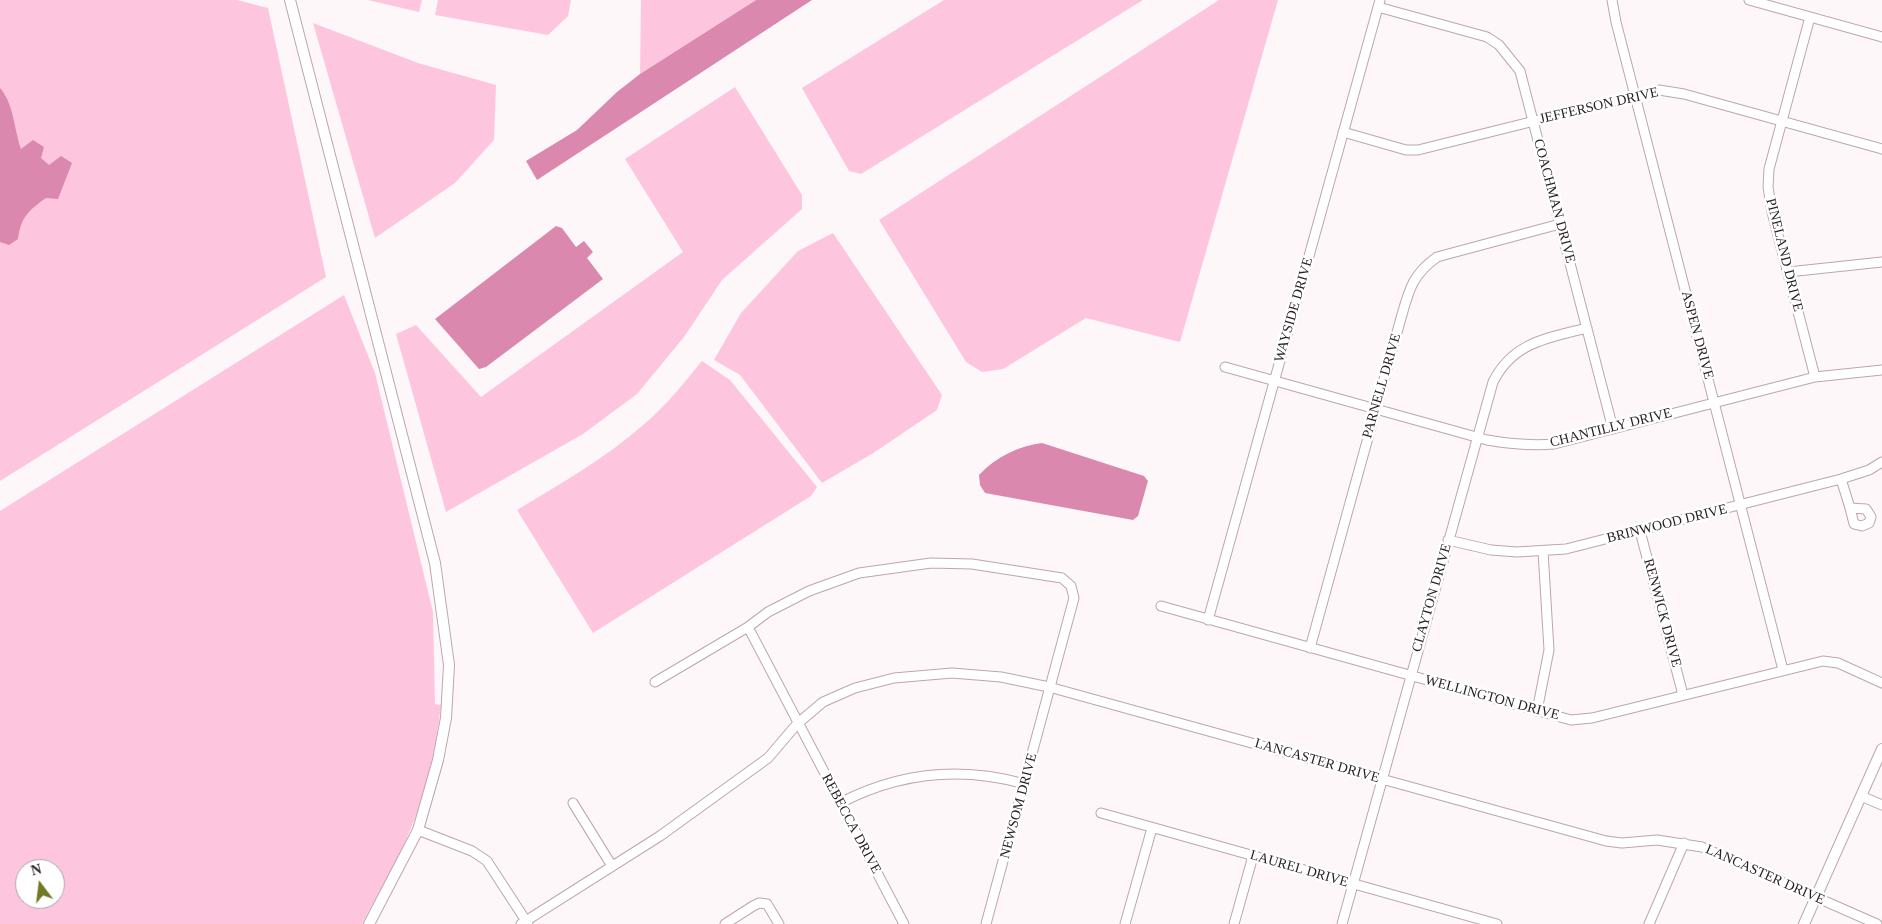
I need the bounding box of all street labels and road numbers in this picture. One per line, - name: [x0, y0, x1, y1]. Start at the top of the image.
- street label: JEFFERSON DRIVE: [1538, 84, 1660, 128]
- street label: COACHMAN DRIVE: [1529, 137, 1579, 265]
- street label: PINELAND DRIVE: [1762, 197, 1806, 313]
- street label: WAYSIDE DRIVE: [1271, 256, 1317, 364]
- street label: ASPEN DRIVE: [1677, 289, 1717, 381]
- street label: PARNELL DRIVE: [1359, 332, 1405, 440]
- street label: CHANTILLY DRIVE: [1548, 405, 1674, 451]
- street label: BRINWOOD DRIVE: [1605, 501, 1729, 547]
- street label: CLAYTON DRIVE: [1409, 542, 1455, 654]
- street label: RENWICK DRIVE: [1639, 557, 1685, 669]
- street label: WELLINGTON DRIVE: [1423, 672, 1561, 724]
- street label: LANCASTER DRIVE: [1253, 735, 1381, 787]
- street label: NEWSOM DRIVE: [997, 751, 1041, 861]
- street label: REBECCA DRIVE: [818, 771, 884, 877]
- street label: LANCASTER DRIVE: [1703, 841, 1827, 909]
- street label: LAUREL DRIVE: [1248, 847, 1350, 891]

